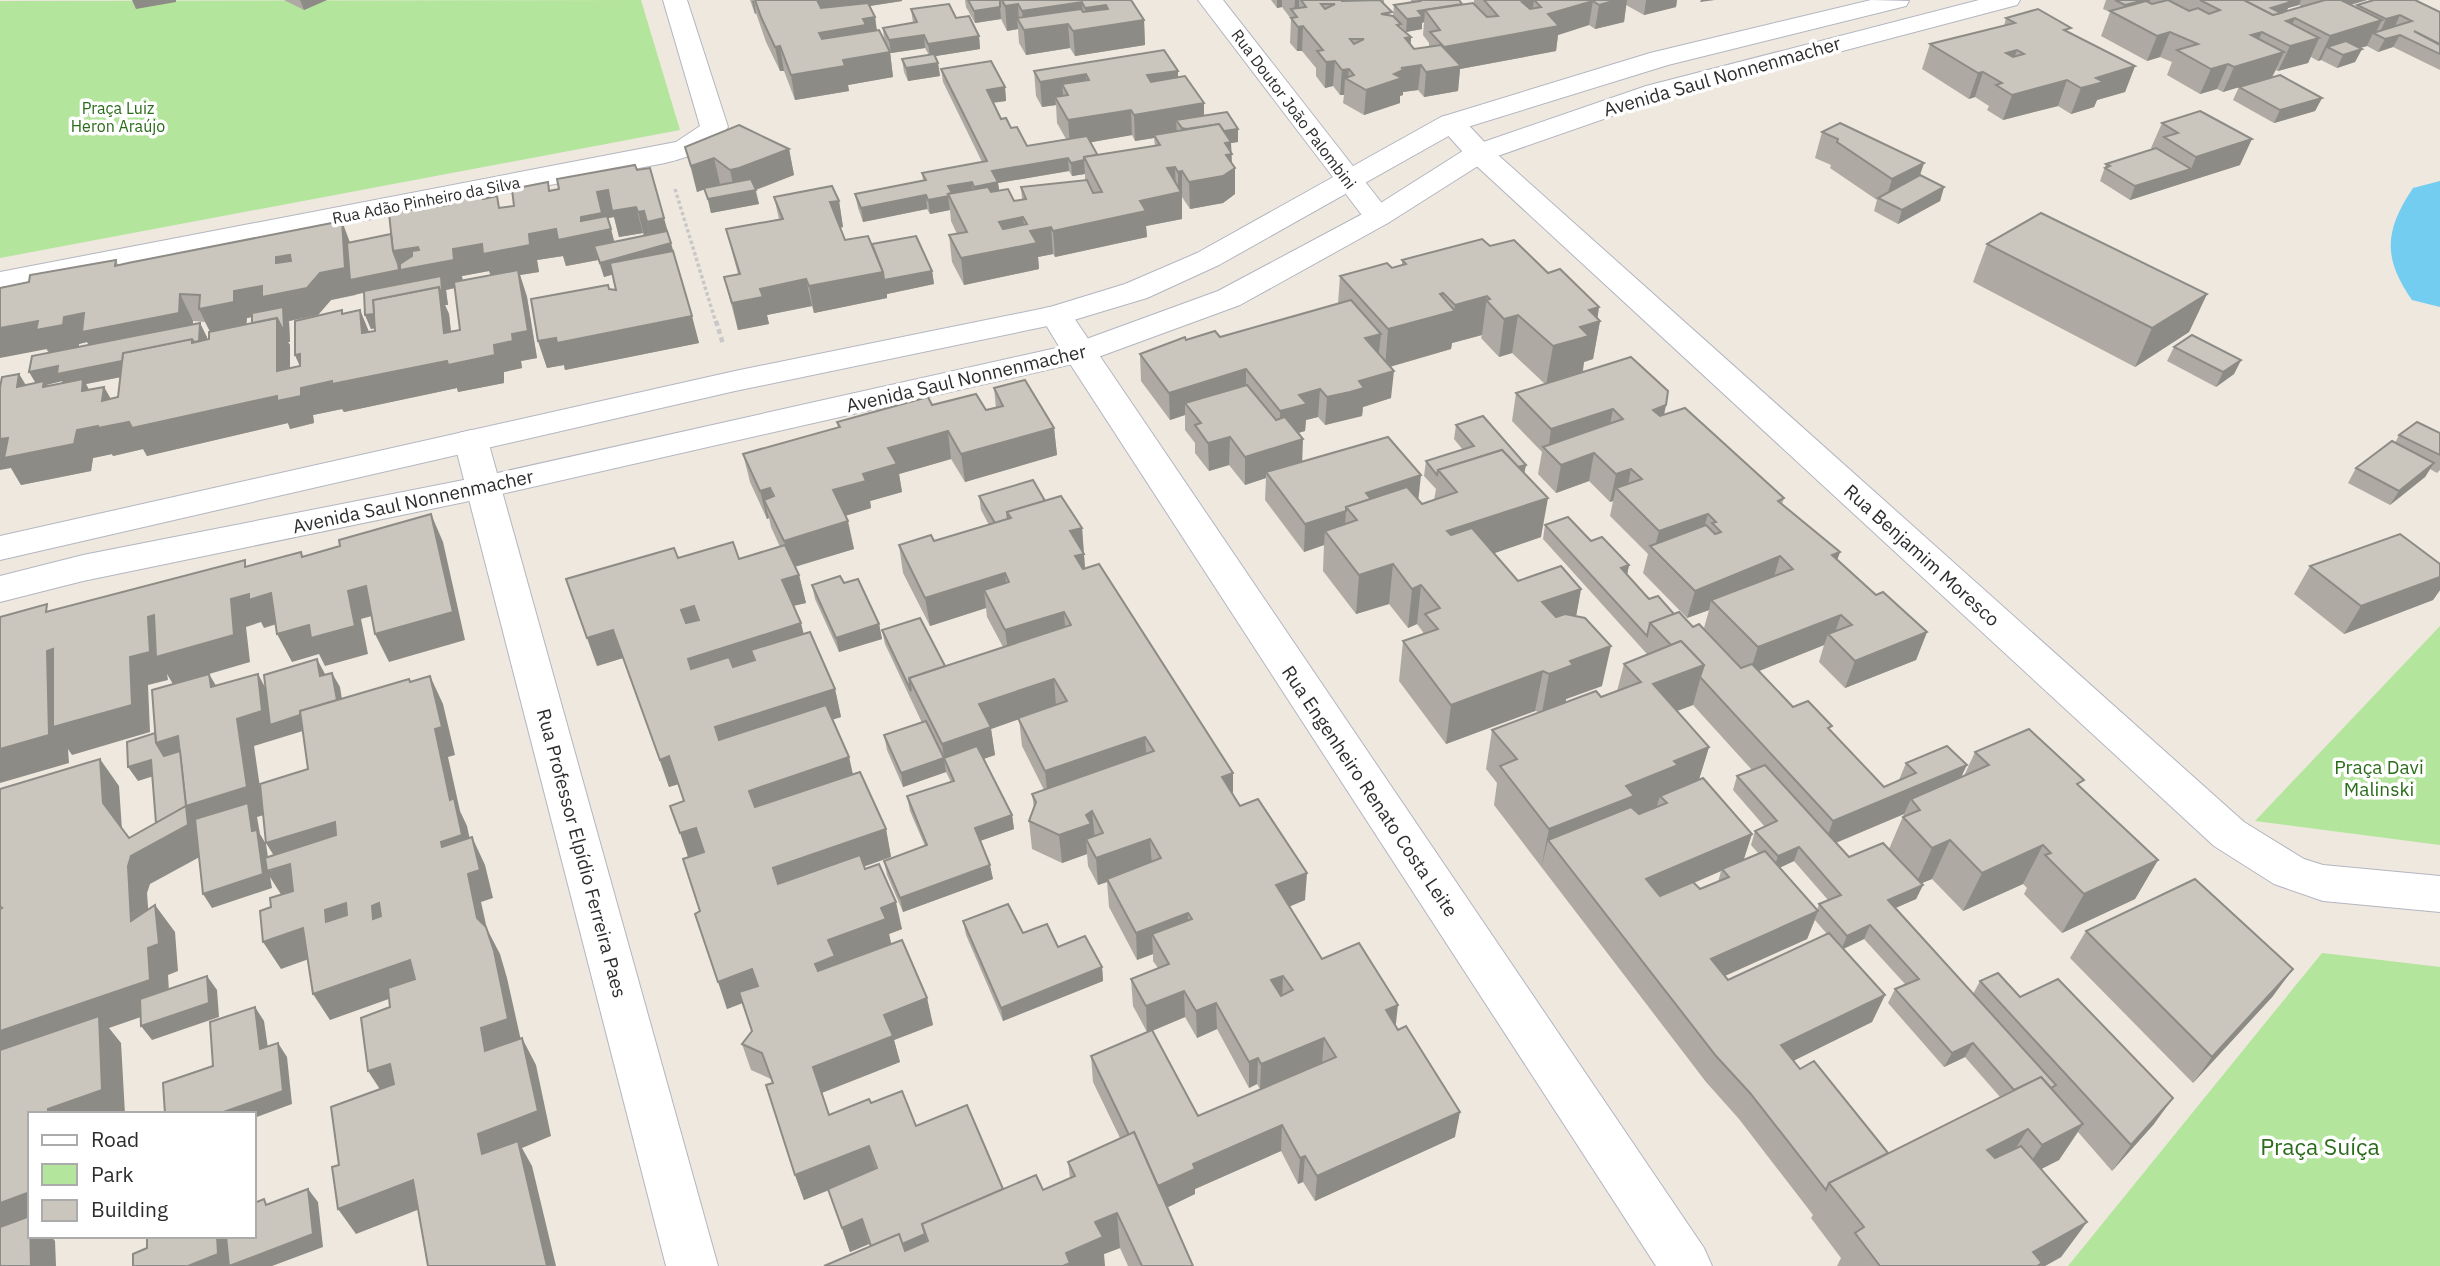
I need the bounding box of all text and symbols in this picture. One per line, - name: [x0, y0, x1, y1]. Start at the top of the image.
- street label: Rua Doutor João Palombini: [1227, 25, 1361, 193]
- street label: Avenida Saul Nonnenmacher: [1601, 31, 1843, 121]
- park label: Praça Luiz Heron Araújo: [71, 98, 165, 136]
- street label: Rua Adão Pinheiro da Silva: [330, 172, 522, 228]
- street label: Avenida Saul Nonnenmacher: [844, 339, 1088, 417]
- street label: Avenida Saul Nonnenmacher: [290, 464, 536, 538]
- street label: Rua Benjamim Moresco: [1839, 479, 2005, 631]
- street label: Rua Engenheiro Renato Costa Leite: [1277, 661, 1463, 921]
- street label: Rua Professor Elpídio Ferreira Paes: [532, 706, 632, 1000]
- park label: Praça Davi Malinski: [2334, 755, 2424, 801]
- legend: [28, 1112, 256, 1238]
- text: Road: [91, 1125, 139, 1153]
- park label: Praça Suíça: [2260, 1131, 2380, 1161]
- text: Park: [91, 1160, 134, 1188]
- text: Building: [91, 1195, 168, 1223]

